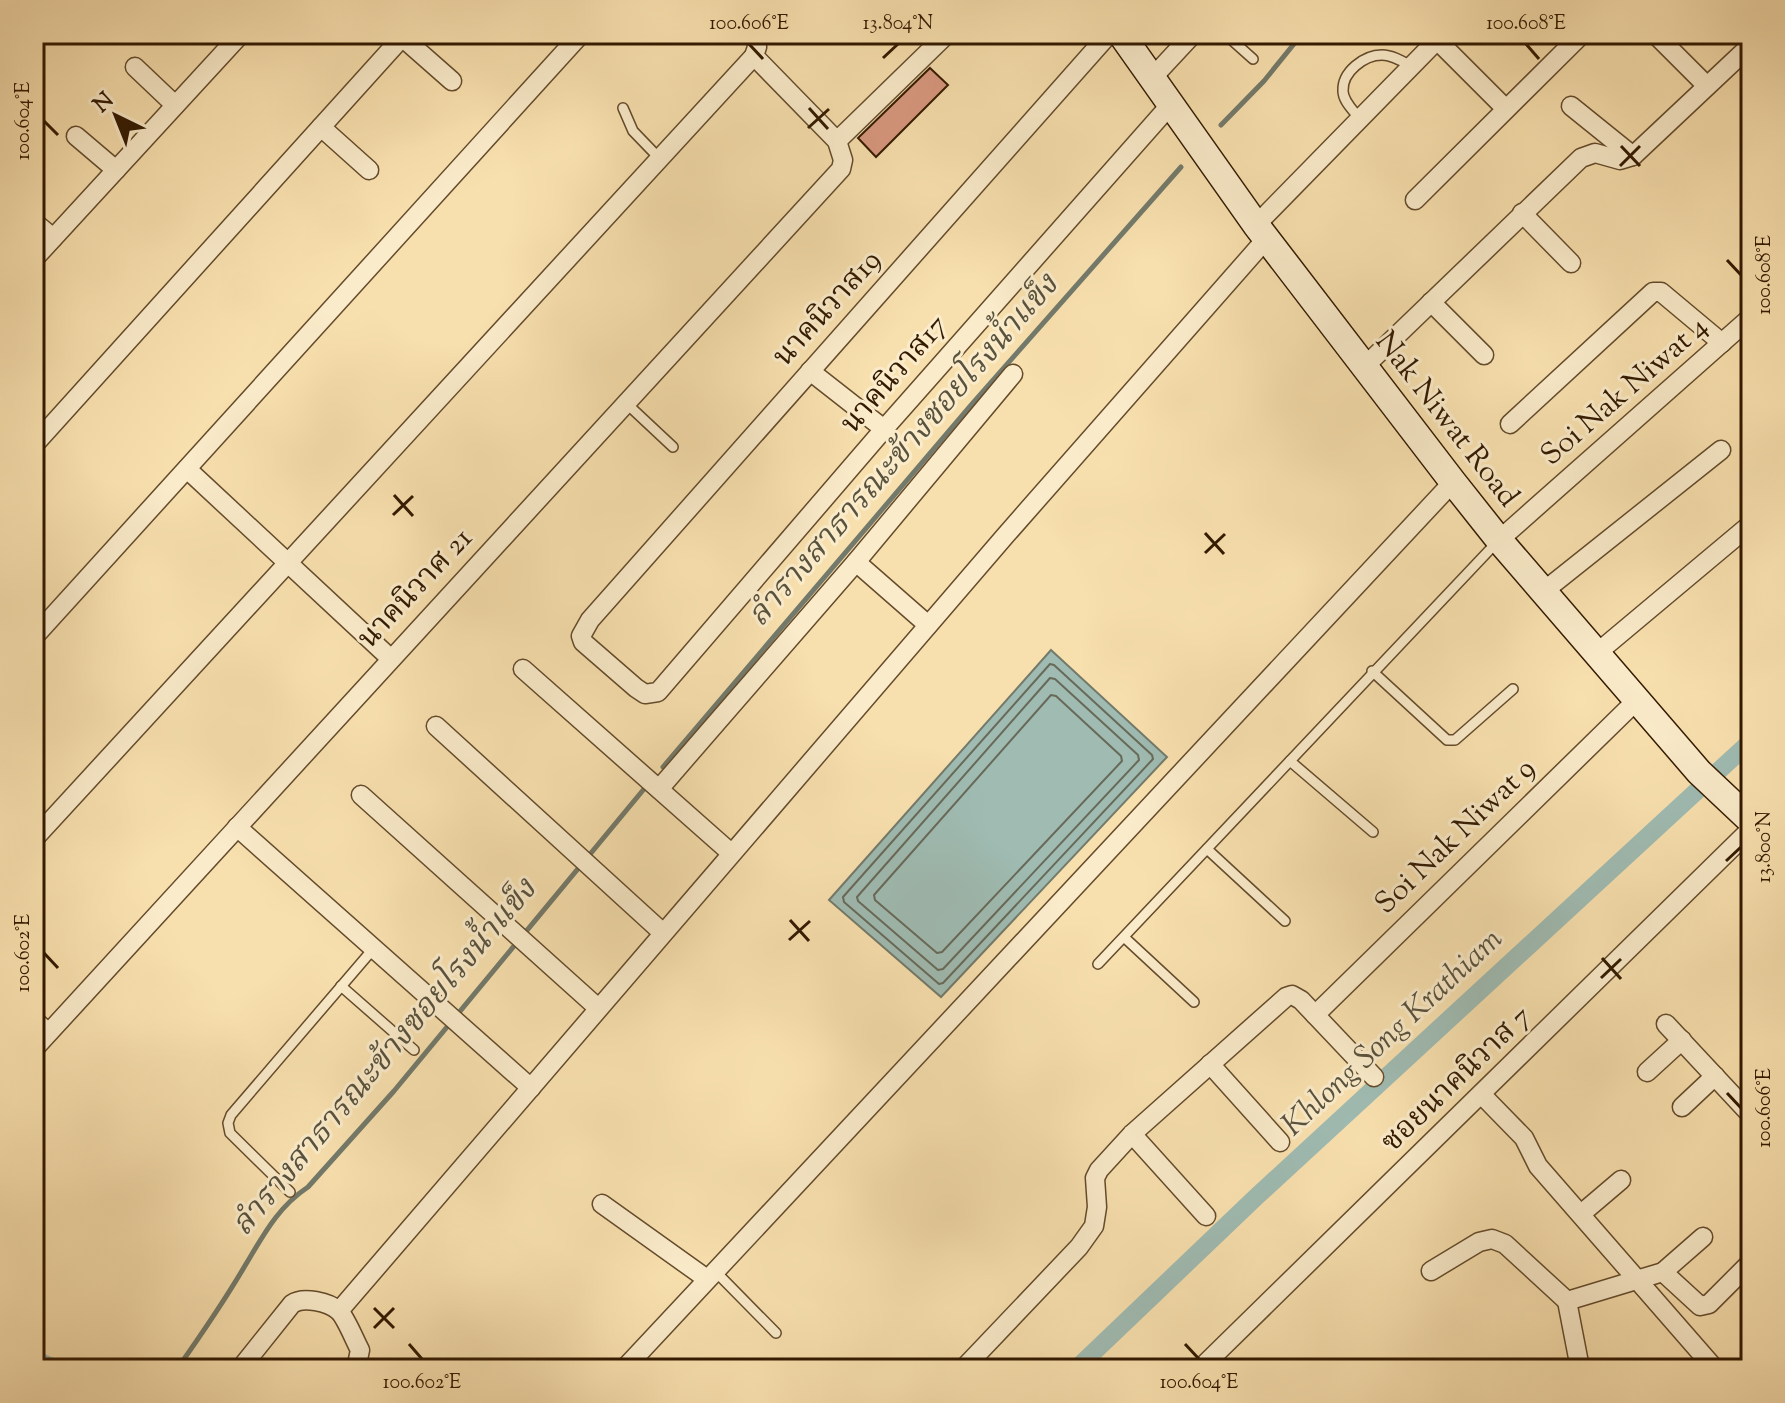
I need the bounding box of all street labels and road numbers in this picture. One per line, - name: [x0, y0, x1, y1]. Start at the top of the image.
- street label: นาคนิวาส19: [764, 241, 892, 377]
- street label: นาคนิวาส17: [831, 306, 959, 444]
- street label: Soi Nak Niwat 4: [1532, 307, 1718, 477]
- street label: Nak Niwat Road: [1364, 323, 1528, 517]
- street label: นาคนิวาศ 21: [349, 519, 483, 659]
- street label: Soi Nak Niwat 9: [1366, 749, 1546, 925]
- street label: ซอยนาคนิวาส 7: [1372, 997, 1542, 1163]

